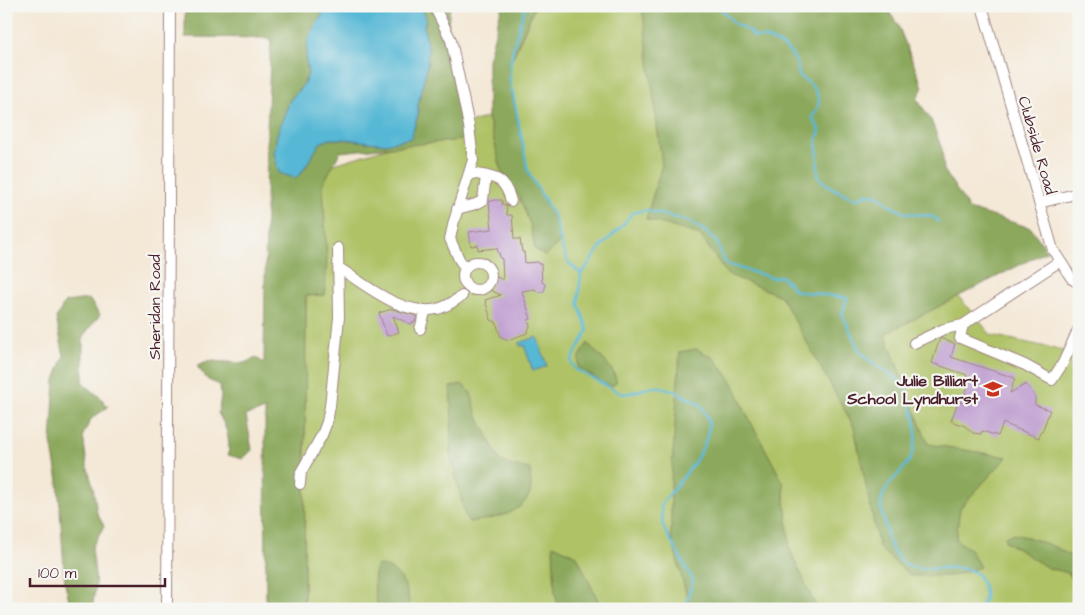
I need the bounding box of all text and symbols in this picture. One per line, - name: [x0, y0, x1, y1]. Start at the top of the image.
- street label: Clubside Road: [1012, 93, 1062, 197]
- street label: Sheridan Road: [144, 254, 166, 360]
- place label: Julie Billiart School Lyndhurst: [846, 370, 979, 411]
- school or university icon: Julie Billiart School Lyndhurst: [982, 378, 1004, 400]
- scale bar: [30, 555, 165, 587]
- text: 100 m: [38, 563, 77, 584]

